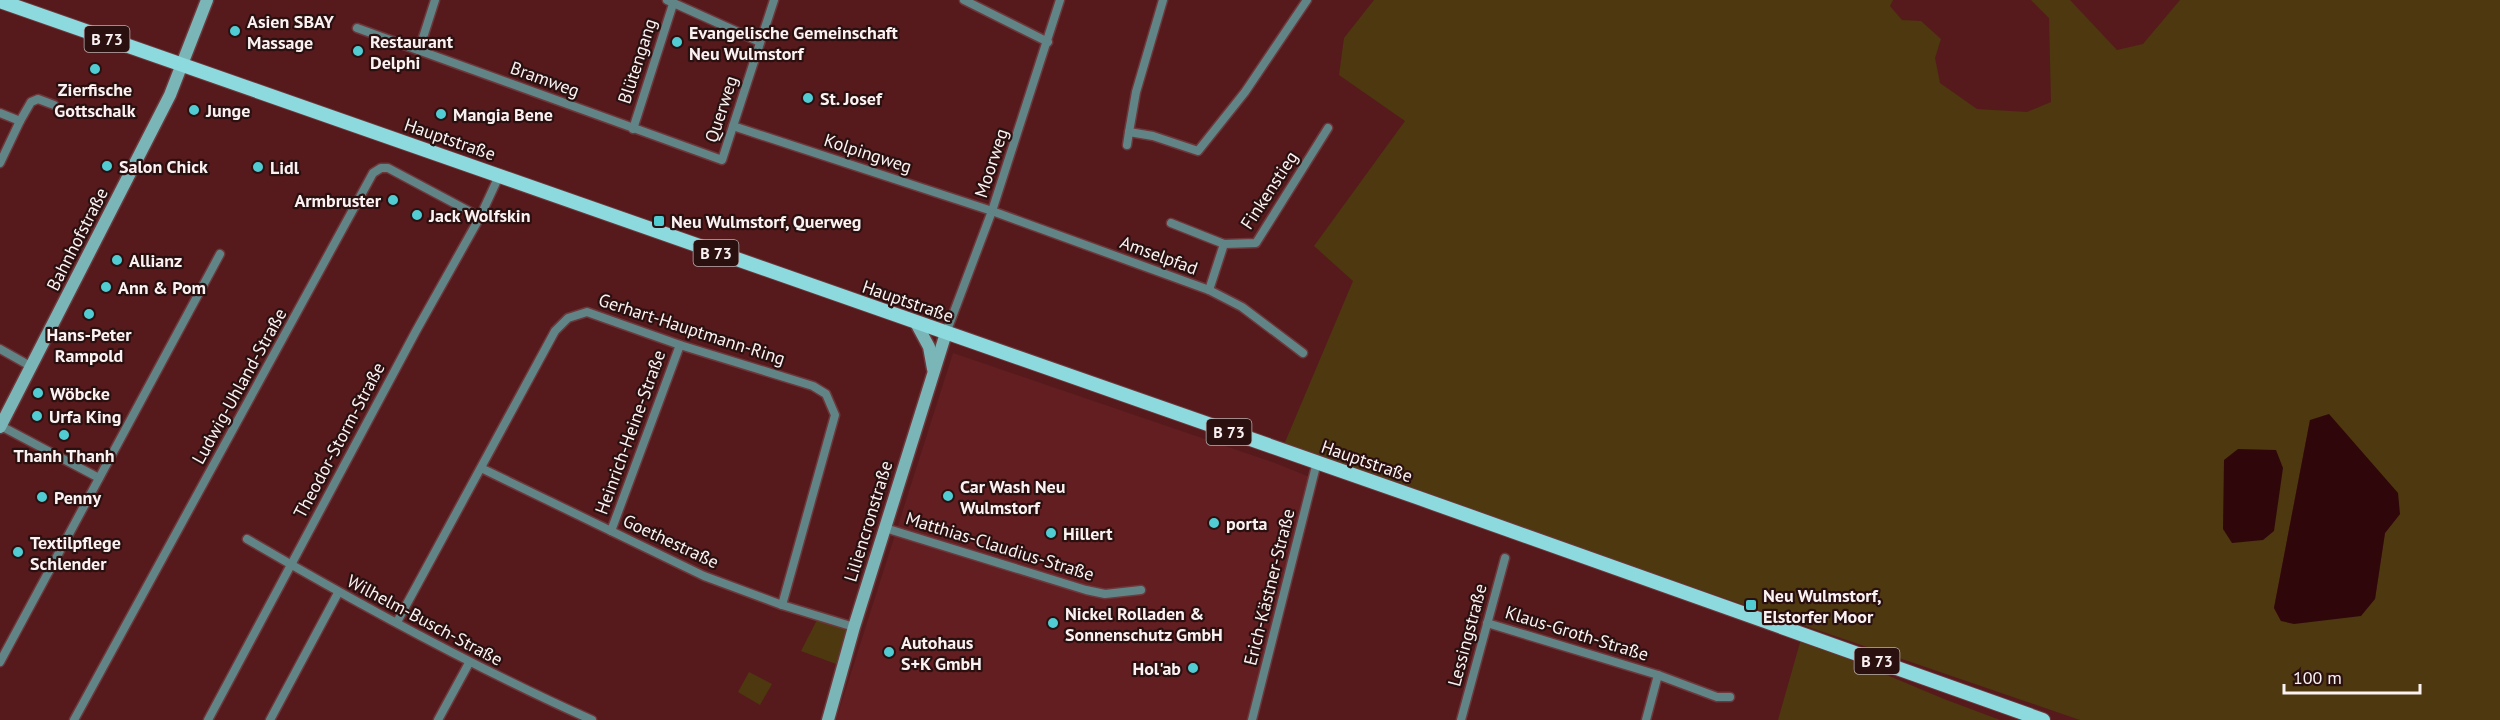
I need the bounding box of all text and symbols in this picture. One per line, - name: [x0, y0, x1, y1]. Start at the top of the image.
- place label: Asien SBAY Massage: [247, 10, 334, 54]
- street label: Blütengang: [612, 15, 662, 107]
- place label: Evangelische Gemeinschaft Neu Wulmstorf: [689, 21, 898, 65]
- marker: Asien SBAY Massage: [228, 24, 242, 38]
- road number: B 73: [84, 26, 130, 52]
- place label: Restaurant Delphi: [370, 30, 454, 74]
- marker: Evangelische Gemeinschaft Neu Wulmstorf: [670, 35, 684, 49]
- marker: Restaurant Delphi: [351, 44, 365, 58]
- street label: Bramweg: [507, 56, 583, 102]
- marker: Zierfische Gottschalk: [88, 62, 102, 76]
- street label: Querweg: [699, 73, 743, 145]
- place label: Zierfische Gottschalk: [54, 78, 136, 122]
- place label: St. Josef: [820, 87, 883, 110]
- marker: St. Josef: [801, 91, 815, 105]
- place label: Junge: [205, 99, 250, 122]
- marker: Junge: [187, 103, 201, 117]
- place label: Mangia Bene: [453, 103, 553, 126]
- marker: Mangia Bene: [434, 107, 448, 121]
- street label: Hauptstraße: [401, 113, 499, 165]
- street label: Moorweg: [969, 126, 1013, 200]
- street label: Kolpingweg: [821, 128, 915, 178]
- street label: Finkenstieg: [1235, 147, 1303, 233]
- place label: Salon Chick: [119, 155, 208, 178]
- place label: Lidl: [270, 156, 300, 179]
- marker: Salon Chick: [100, 159, 114, 173]
- marker: Lidl: [251, 160, 265, 174]
- street label: Bahnhofstraße: [41, 184, 113, 294]
- place label: Armbruster: [294, 189, 382, 212]
- marker: Armbruster: [386, 193, 400, 207]
- place label: Jack Wolfskin: [428, 204, 531, 227]
- marker: Jack Wolfskin: [410, 208, 424, 222]
- place label: Neu Wulmstorf, Querweg: [671, 210, 861, 233]
- marker: Neu Wulmstorf, Querweg: [652, 214, 666, 228]
- street label: Amselpfad: [1117, 230, 1201, 280]
- road number: B 73: [694, 240, 738, 266]
- place label: Allianz: [129, 249, 182, 272]
- marker: Allianz: [110, 253, 124, 267]
- street label: Hauptstraße: [859, 275, 957, 327]
- place label: Ann & Pom: [118, 276, 206, 299]
- marker: Ann & Pom: [99, 280, 113, 294]
- street label: Gerhart-Hauptmann-Ring: [596, 288, 788, 370]
- street label: Ludwig-Uhland-Straße: [187, 304, 291, 468]
- marker: Hans-Peter Rampold: [82, 307, 96, 321]
- place label: Hans-Peter Rampold: [47, 323, 132, 367]
- street label: Heinrich-Heine-Straße: [590, 347, 670, 517]
- street label: Theodor-Storm-Straße: [288, 358, 390, 522]
- place label: Wöbcke: [50, 382, 110, 405]
- marker: Wöbcke: [31, 386, 45, 400]
- place label: Urfa King: [49, 405, 121, 428]
- marker: Urfa King: [30, 409, 44, 423]
- road number: B 73: [1206, 419, 1252, 445]
- marker: Thanh Thanh: [57, 428, 71, 442]
- street label: Hauptstraße: [1318, 435, 1416, 487]
- place label: Thanh Thanh: [13, 444, 115, 467]
- street label: Liliencronstraße: [839, 458, 897, 584]
- place label: Car Wash Neu Wulmstorf: [960, 475, 1065, 519]
- place label: Penny: [54, 486, 101, 509]
- marker: Car Wash Neu Wulmstorf: [941, 489, 955, 503]
- marker: Penny: [35, 490, 49, 504]
- street label: Matthias-Claudius-Straße: [903, 506, 1097, 586]
- street label: Erich-Kästner-Straße: [1238, 506, 1300, 668]
- street label: Goethestraße: [619, 509, 723, 573]
- place label: porta: [1226, 512, 1268, 535]
- marker: porta: [1207, 516, 1221, 530]
- place label: Hillert: [1063, 522, 1113, 545]
- marker: Hillert: [1044, 526, 1058, 540]
- place label: Textilpflege Schlender: [30, 531, 121, 575]
- marker: Textilpflege Schlender: [11, 545, 25, 559]
- street label: Wilhelm-Busch-Straße: [343, 569, 507, 671]
- street label: Lessingstraße: [1442, 581, 1492, 689]
- place label: Neu Wulmstorf, Elstorfer Moor: [1763, 584, 1882, 628]
- marker: Neu Wulmstorf, Elstorfer Moor: [1744, 598, 1758, 612]
- street label: Klaus-Groth-Straße: [1503, 600, 1651, 666]
- place label: Nickel Rolladen & Sonnenschutz GmbH: [1065, 602, 1223, 646]
- marker: Nickel Rolladen & Sonnenschutz GmbH: [1046, 616, 1060, 630]
- place label: Autohaus S+K GmbH: [901, 631, 982, 675]
- marker: Autohaus S+K GmbH: [882, 645, 896, 659]
- road number: B 73: [1854, 648, 1900, 674]
- place label: Hol'ab: [1132, 657, 1181, 680]
- scale bar: [2284, 657, 2420, 695]
- marker: Hol'ab: [1186, 661, 1200, 675]
- text: 100 m: [2293, 666, 2342, 689]

